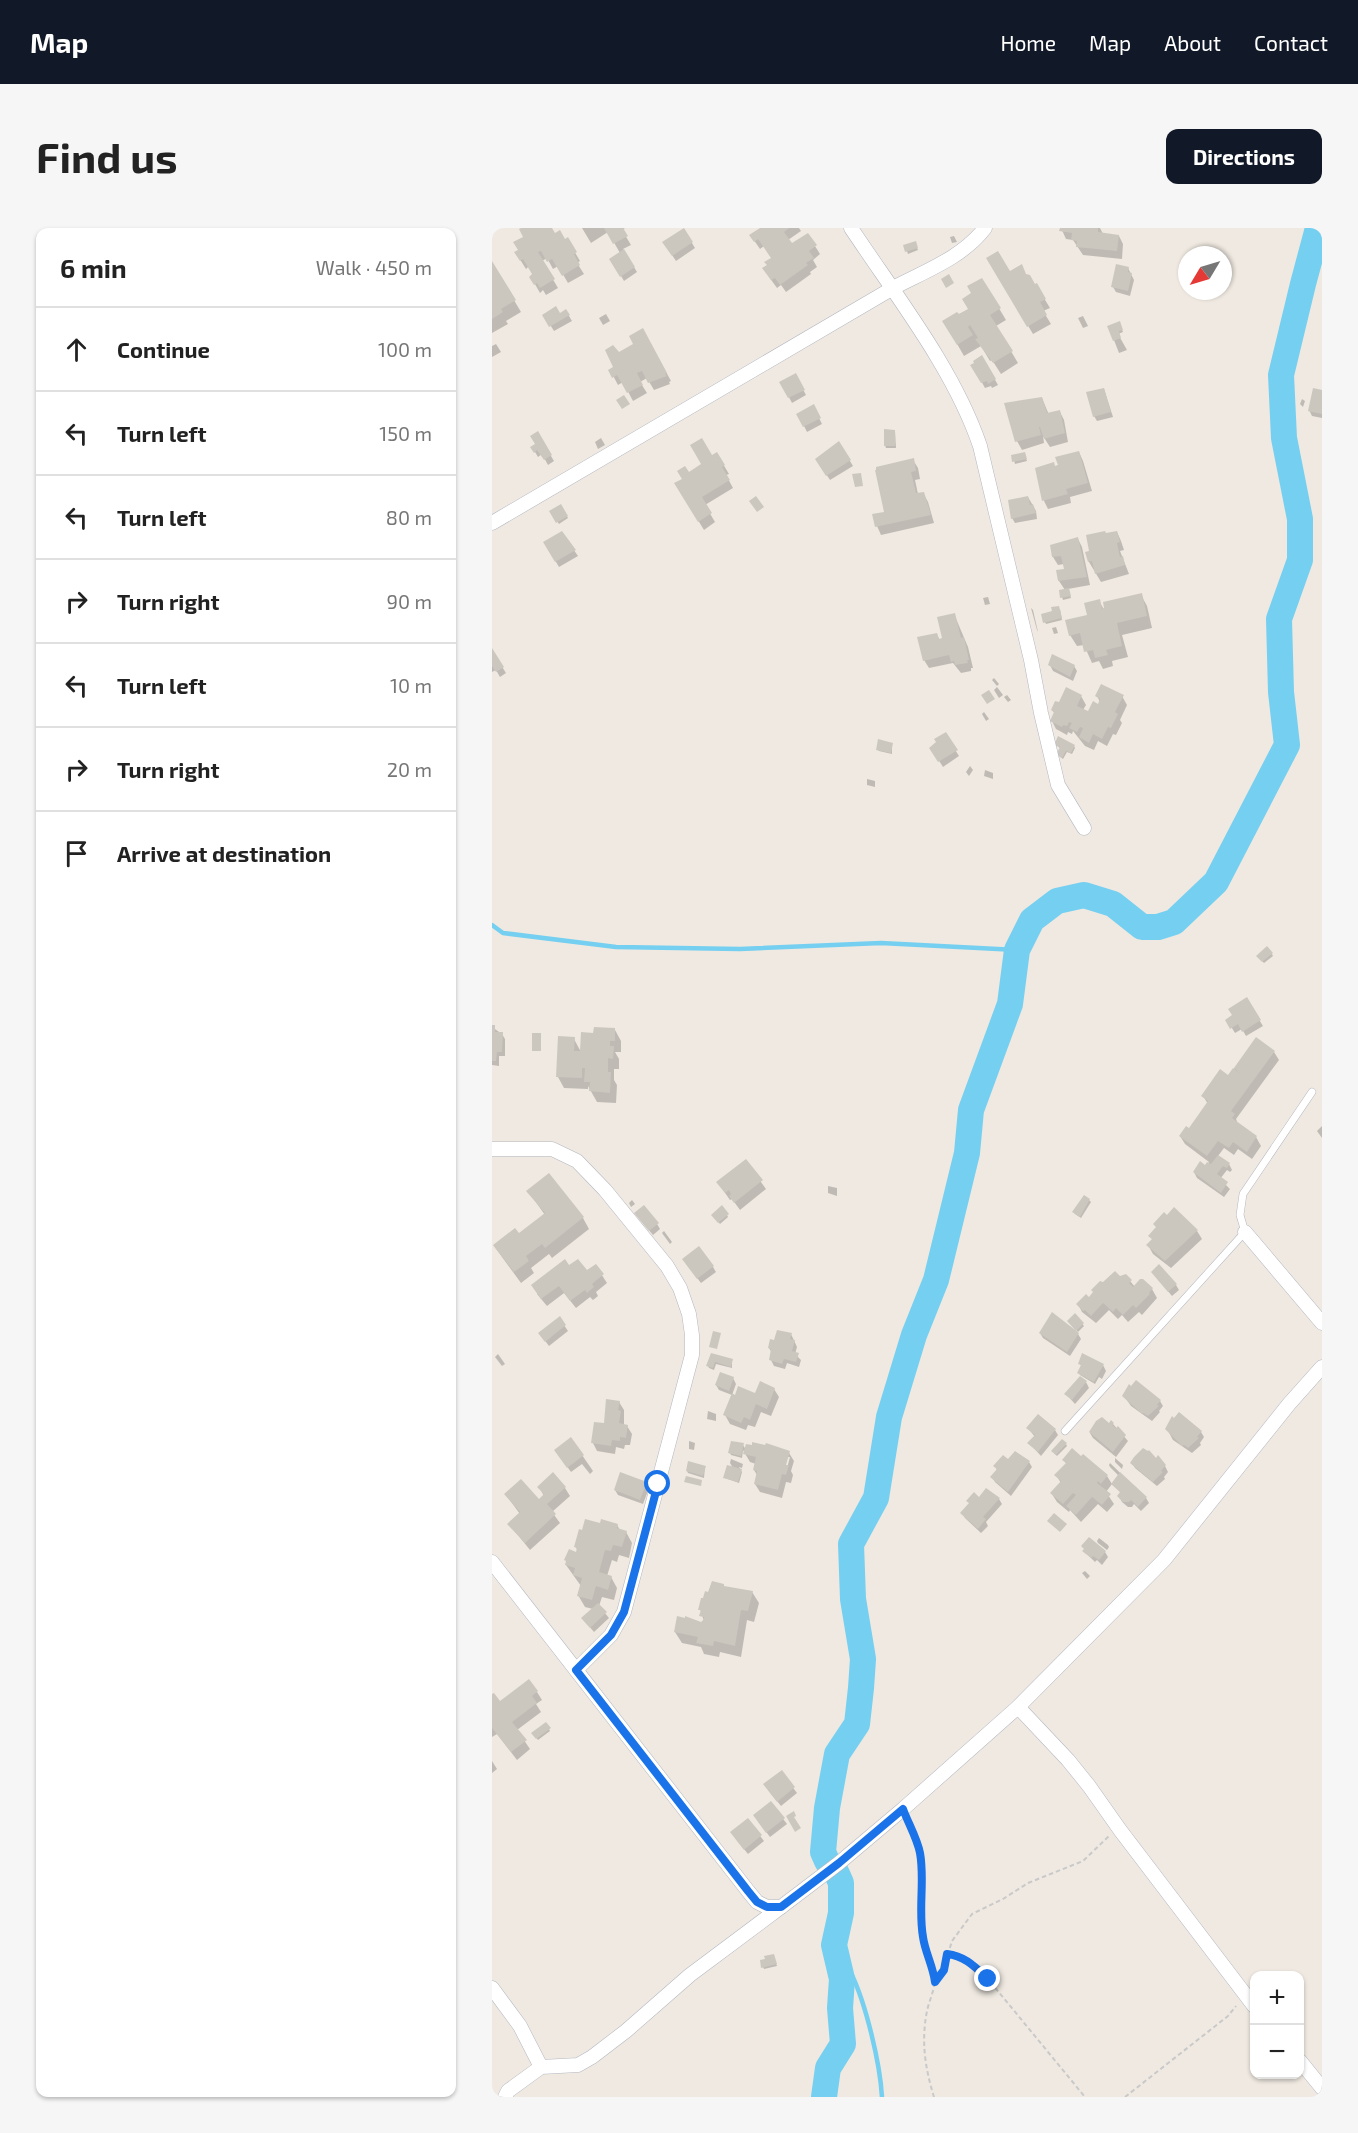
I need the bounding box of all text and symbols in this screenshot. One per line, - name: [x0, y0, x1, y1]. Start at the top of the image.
- text: Map: [30, 25, 88, 59]
- text: Home: [1000, 30, 1056, 55]
- text: Map: [1089, 30, 1131, 55]
- text: About: [1164, 30, 1221, 55]
- text: Contact: [1254, 30, 1328, 55]
- button: Directions: [1166, 129, 1322, 184]
- text: Find us: [36, 131, 178, 181]
- north arrow: [1178, 246, 1232, 300]
- text: 6 min: [60, 252, 127, 283]
- text: Walk · 450 m: [316, 255, 432, 279]
- icon: ahead: [60, 333, 93, 366]
- text: Continue: [117, 336, 210, 362]
- text: 100 m: [378, 337, 432, 361]
- icon: left: [60, 417, 93, 450]
- text: Turn left: [117, 420, 206, 446]
- text: 150 m: [379, 421, 432, 445]
- icon: left: [60, 501, 93, 534]
- text: Turn left: [117, 504, 206, 530]
- text: 80 m: [386, 505, 432, 529]
- icon: right: [60, 585, 93, 618]
- text: Turn right: [117, 588, 219, 614]
- text: 90 m: [387, 589, 432, 613]
- icon: left: [60, 669, 93, 702]
- text: Turn left: [117, 672, 206, 698]
- text: 10 m: [390, 673, 432, 697]
- icon: right: [60, 753, 93, 786]
- text: Turn right: [117, 756, 219, 782]
- text: 20 m: [387, 757, 432, 781]
- icon: arrive: [60, 837, 93, 870]
- text: Arrive at destination: [117, 840, 331, 866]
- route start: [644, 1470, 670, 1496]
- route end: [974, 1965, 1000, 1991]
- map controls: [1250, 1971, 1304, 2079]
- button: +: [1250, 1971, 1304, 2025]
- button: −: [1250, 2025, 1304, 2079]

